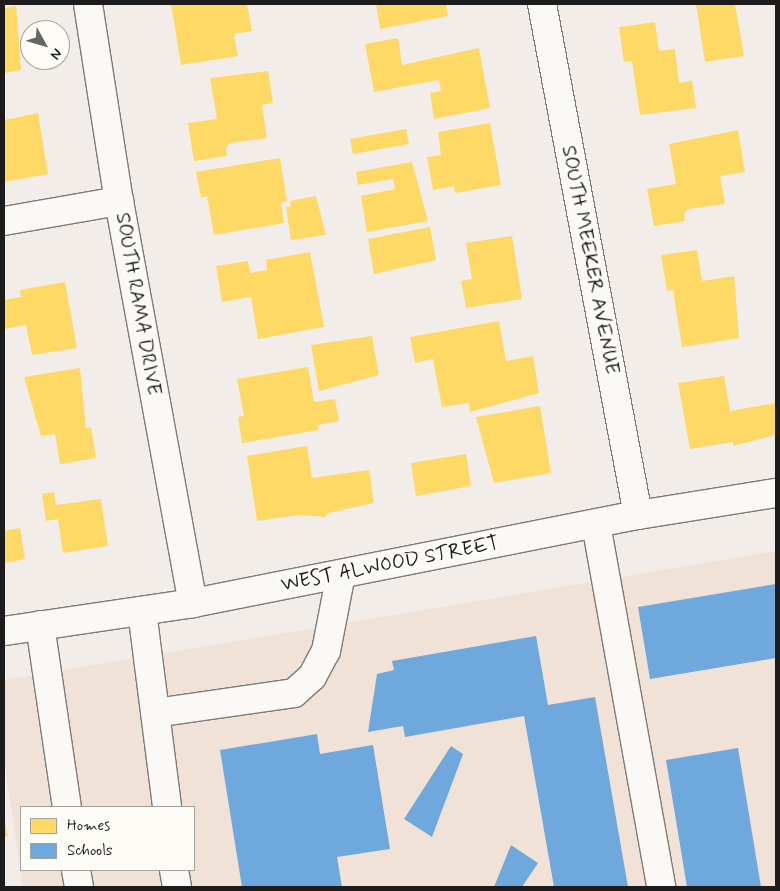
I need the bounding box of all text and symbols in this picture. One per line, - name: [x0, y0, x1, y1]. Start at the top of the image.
- north arrow: [20, 20, 70, 70]
- text: N: [46, 45, 66, 63]
- street label: SOUTH MEEKER AVENUE: [556, 144, 624, 376]
- street label: SOUTH RAMA DRIVE: [109, 207, 167, 401]
- street label: WEST ALWOOD STREET: [279, 531, 501, 597]
- legend: [20, 806, 195, 871]
- text: Homes: [67, 816, 110, 836]
- text: Schools: [67, 841, 113, 861]

